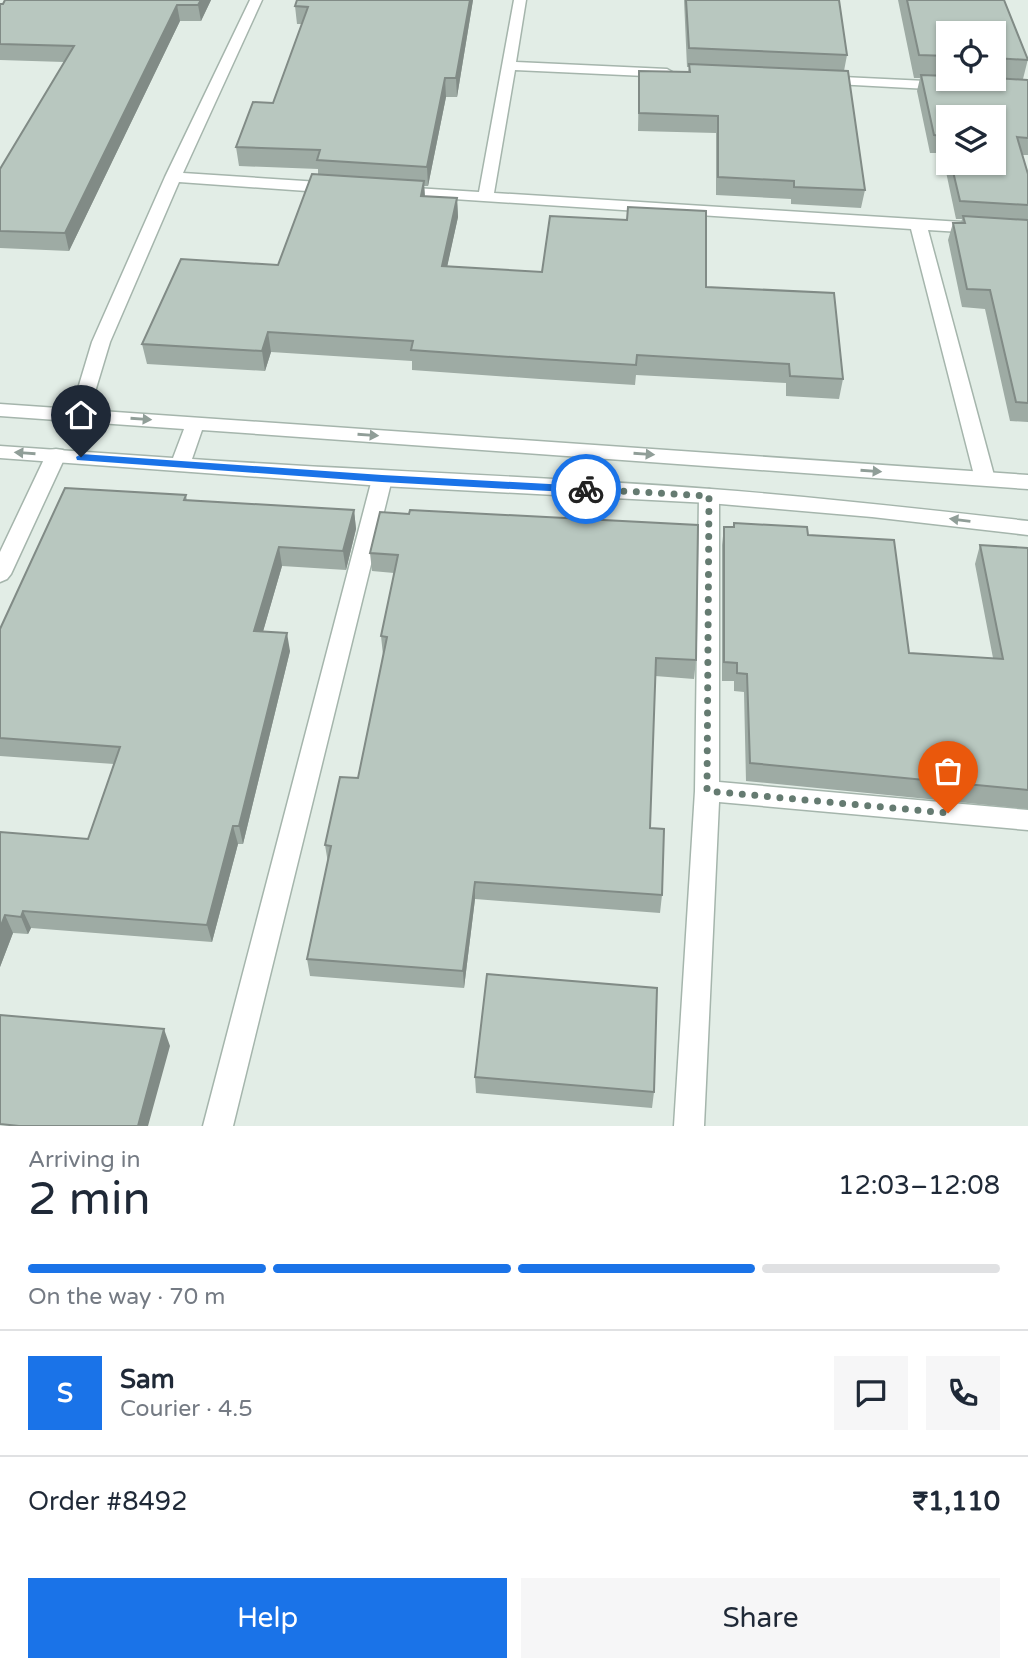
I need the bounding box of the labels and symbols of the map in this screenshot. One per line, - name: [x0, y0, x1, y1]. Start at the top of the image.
- pin: [51, 385, 111, 457]
- one-way arrow: [131, 413, 153, 424]
- one-way arrow: [358, 429, 380, 440]
- one-way arrow: [13, 447, 35, 458]
- one-way arrow: [633, 449, 655, 460]
- courier: [551, 454, 621, 524]
- one-way arrow: [860, 465, 882, 476]
- one-way arrow: [949, 514, 971, 525]
- pin: [918, 741, 978, 813]

